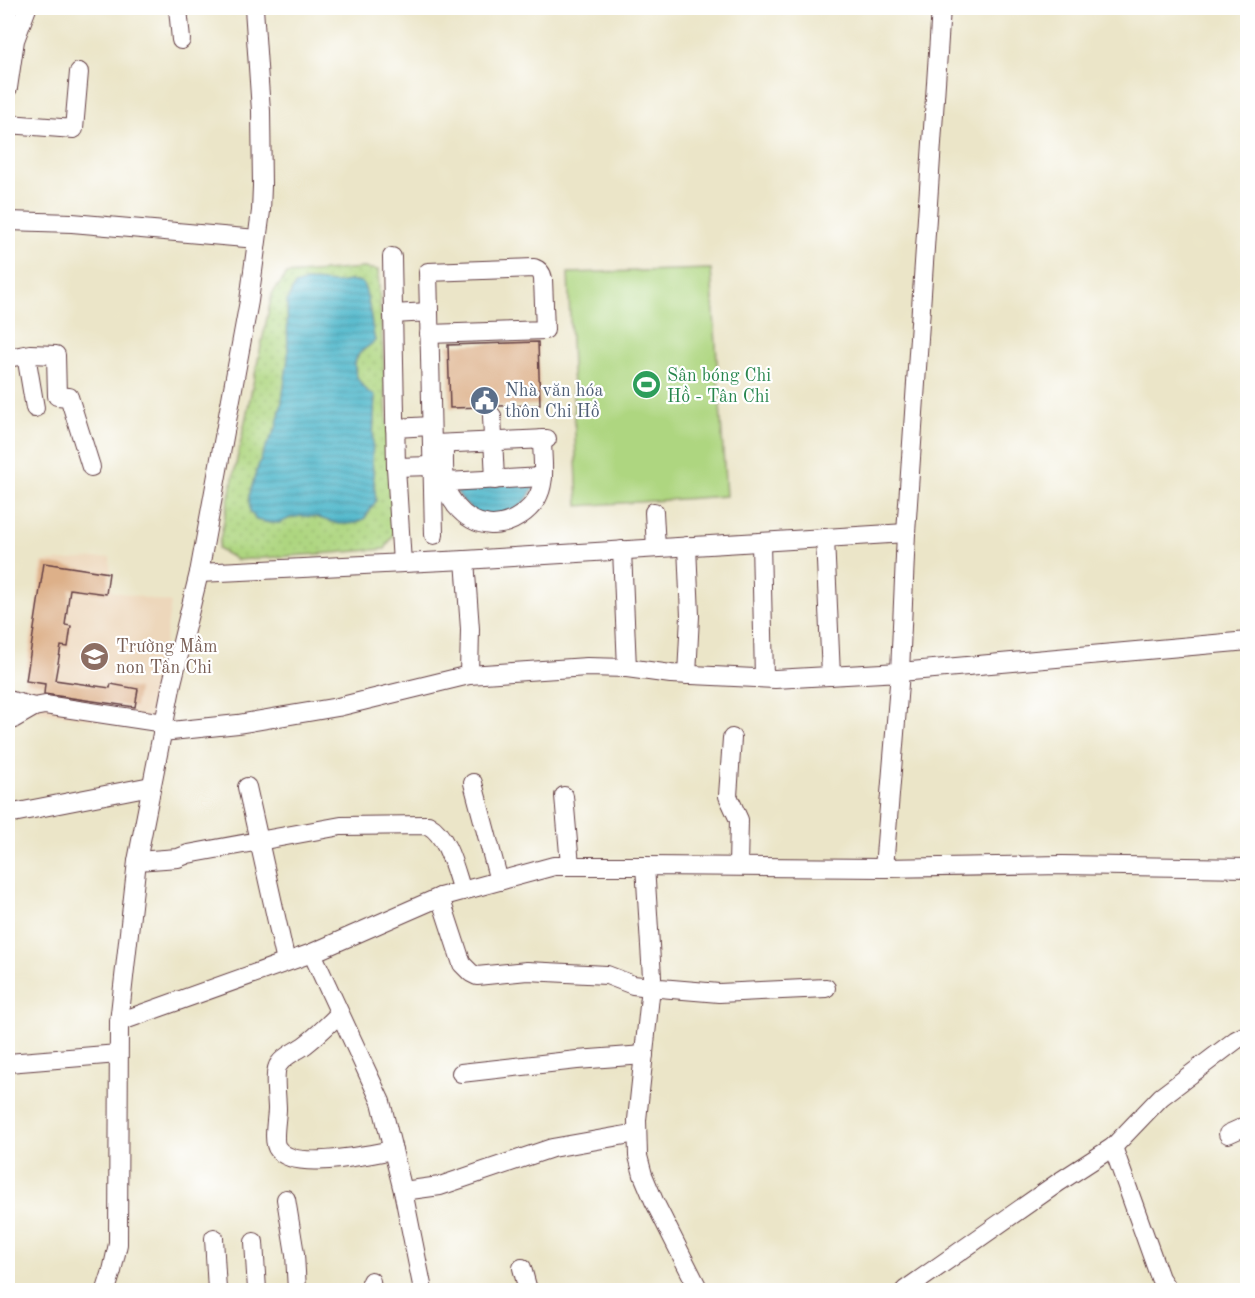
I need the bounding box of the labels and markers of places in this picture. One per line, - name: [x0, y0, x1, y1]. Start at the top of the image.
- place label: Sân bóng Chi Hồ - Tân Chi: [667, 367, 771, 406]
- sports icon: Sân bóng Chi Hồ - Tân Chi: [630, 369, 662, 401]
- place label: Nhà văn hóa thôn Chi Hồ: [505, 382, 603, 421]
- public building icon: Nhà văn hóa thôn Chi Hồ: [468, 384, 500, 416]
- place label: Trường Mầm non Tân Chi: [116, 635, 218, 677]
- school or university icon: Trường Mầm non Tân Chi: [79, 640, 111, 672]

